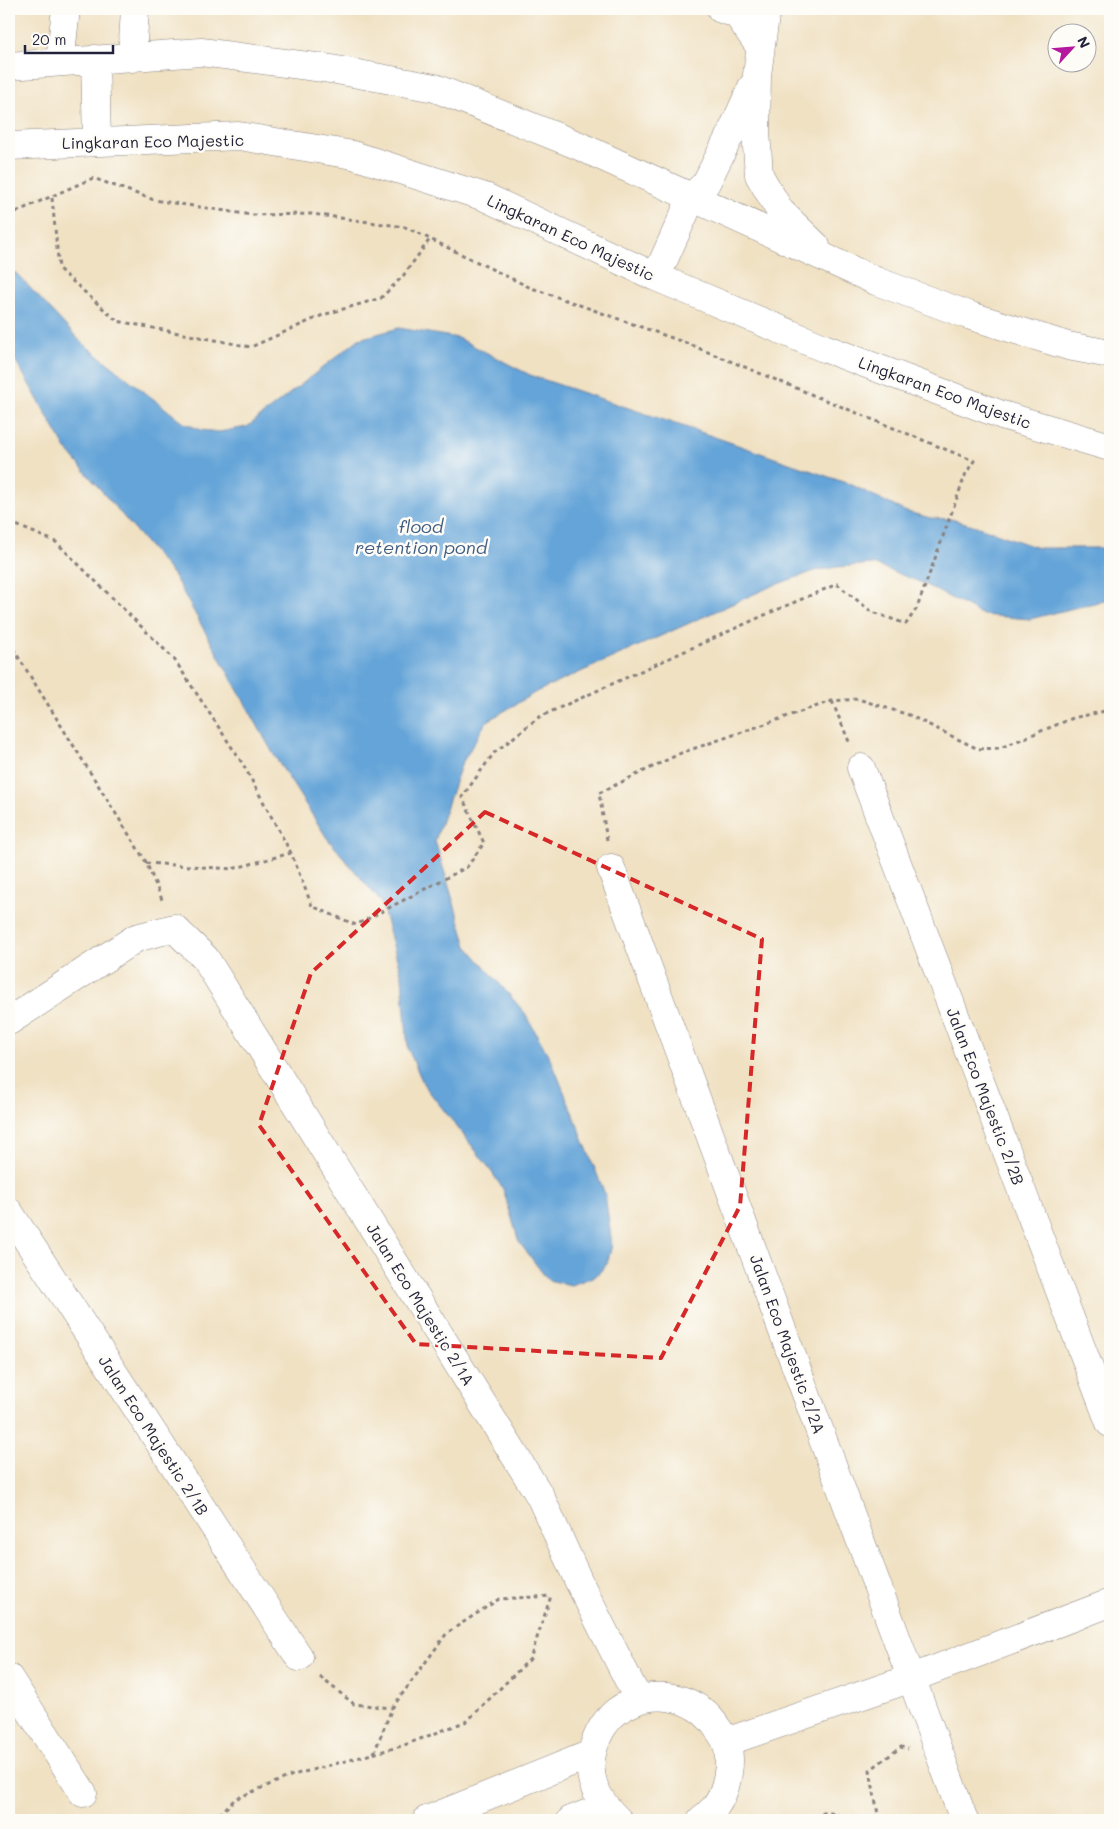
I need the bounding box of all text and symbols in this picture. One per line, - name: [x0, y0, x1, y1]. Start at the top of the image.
- scale bar: [25, 22, 112, 54]
- north arrow: [1046, 22, 1096, 72]
- text: 20 m: [32, 29, 66, 49]
- text: N: [1073, 33, 1095, 51]
- street label: Lingkaran Eco Majestic: [62, 129, 244, 153]
- street label: Lingkaran Eco Majestic: [484, 189, 658, 285]
- street label: Lingkaran Eco Majestic: [856, 351, 1034, 433]
- water label: flood retention pond: [355, 514, 489, 559]
- street label: Jalan Eco Majestic 2/2B: [942, 1004, 1030, 1188]
- street label: Jalan Eco Majestic 2/1A: [362, 1219, 480, 1389]
- street label: Jalan Eco Majestic 2/2A: [746, 1251, 830, 1437]
- street label: Jalan Eco Majestic 2/1B: [94, 1351, 214, 1519]

